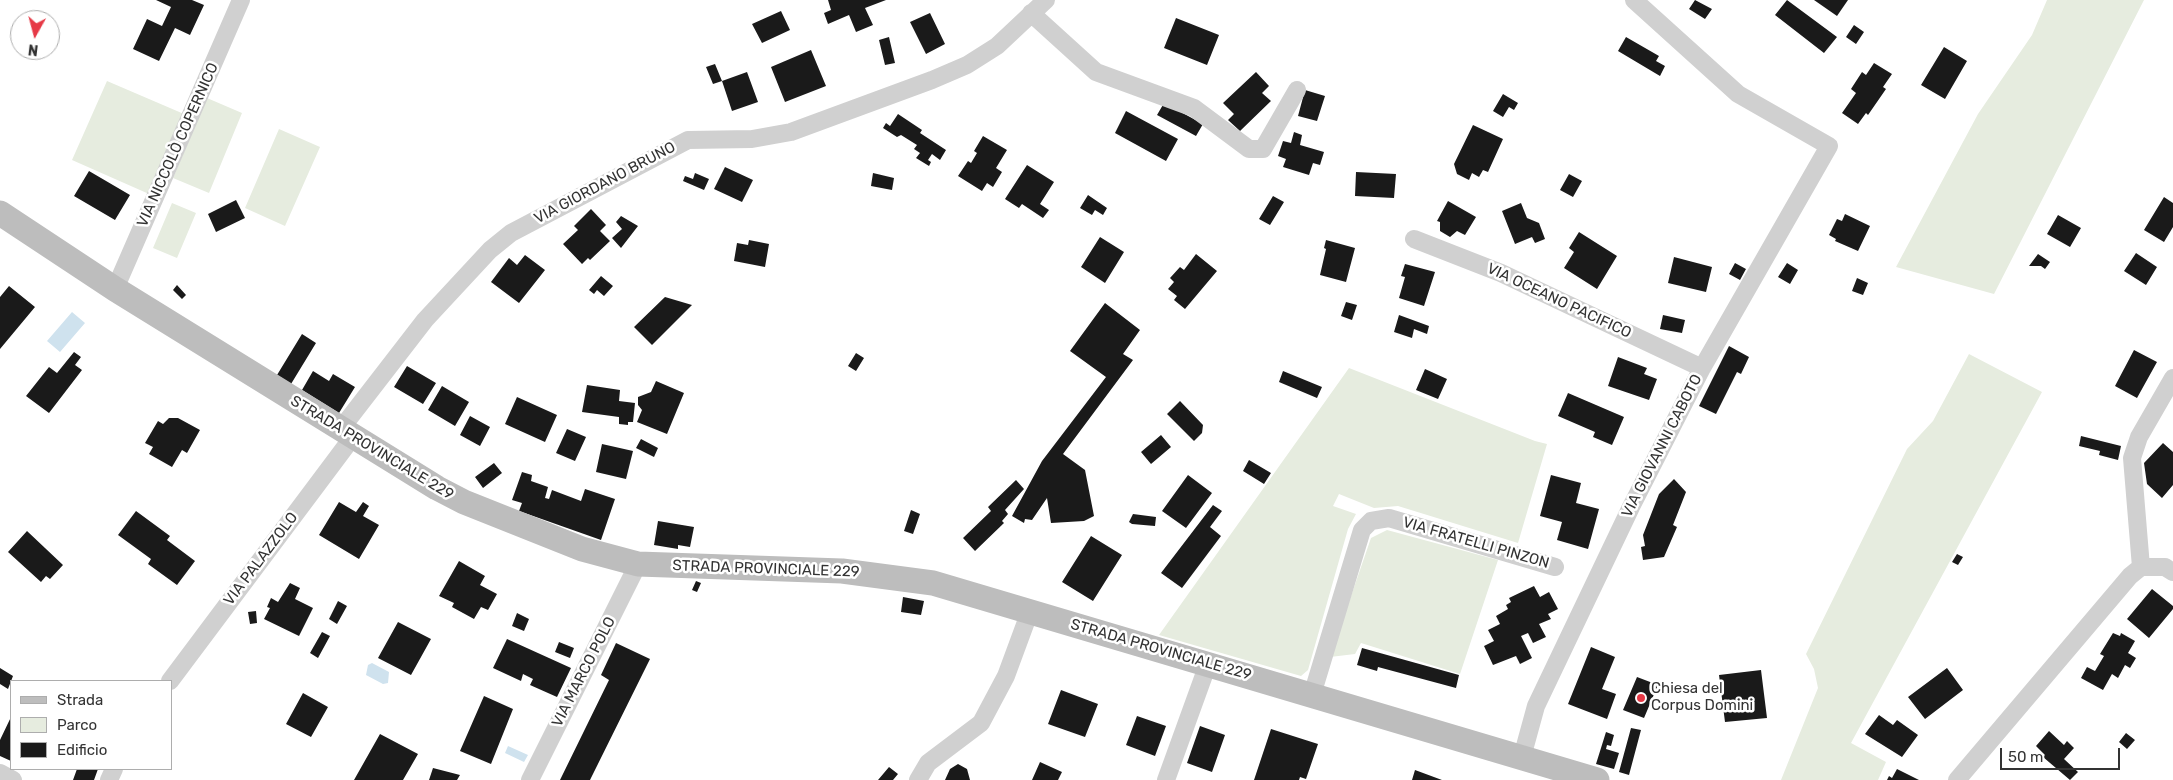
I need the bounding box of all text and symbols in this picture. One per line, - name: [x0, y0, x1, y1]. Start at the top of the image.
- north arrow: [10, 10, 60, 60]
- text: N: [27, 40, 39, 58]
- street label: VIA NICCOLÒ COPERNICO: [134, 60, 222, 230]
- street label: VIA GIORDANO BRUNO: [531, 138, 679, 228]
- street label: VIA OCEANO PACIFICO: [1484, 260, 1634, 342]
- street label: VIA GIOVANNI CABOTO: [1618, 371, 1706, 521]
- street label: STRADA PROVINCIALE 229: [287, 392, 457, 504]
- street label: VIA PALAZZOLO: [220, 509, 302, 609]
- street label: VIA FRATELLI PINZON: [1401, 514, 1551, 572]
- street label: STRADA PROVINCIALE 229: [672, 557, 860, 581]
- street label: VIA MARCO POLO: [548, 614, 620, 730]
- street label: STRADA PROVINCIALE 229: [1069, 616, 1253, 684]
- legend: [10, 680, 172, 770]
- place label: Chiesa del Corpus Domini: [1651, 680, 1753, 715]
- text: Strada: [57, 691, 103, 709]
- marker: Chiesa del Corpus Domini: [1635, 692, 1647, 704]
- text: Parco: [57, 716, 97, 734]
- scale bar: [2003, 738, 2123, 770]
- text: Edificio: [57, 741, 107, 759]
- text: 50 m: [2008, 748, 2043, 766]

